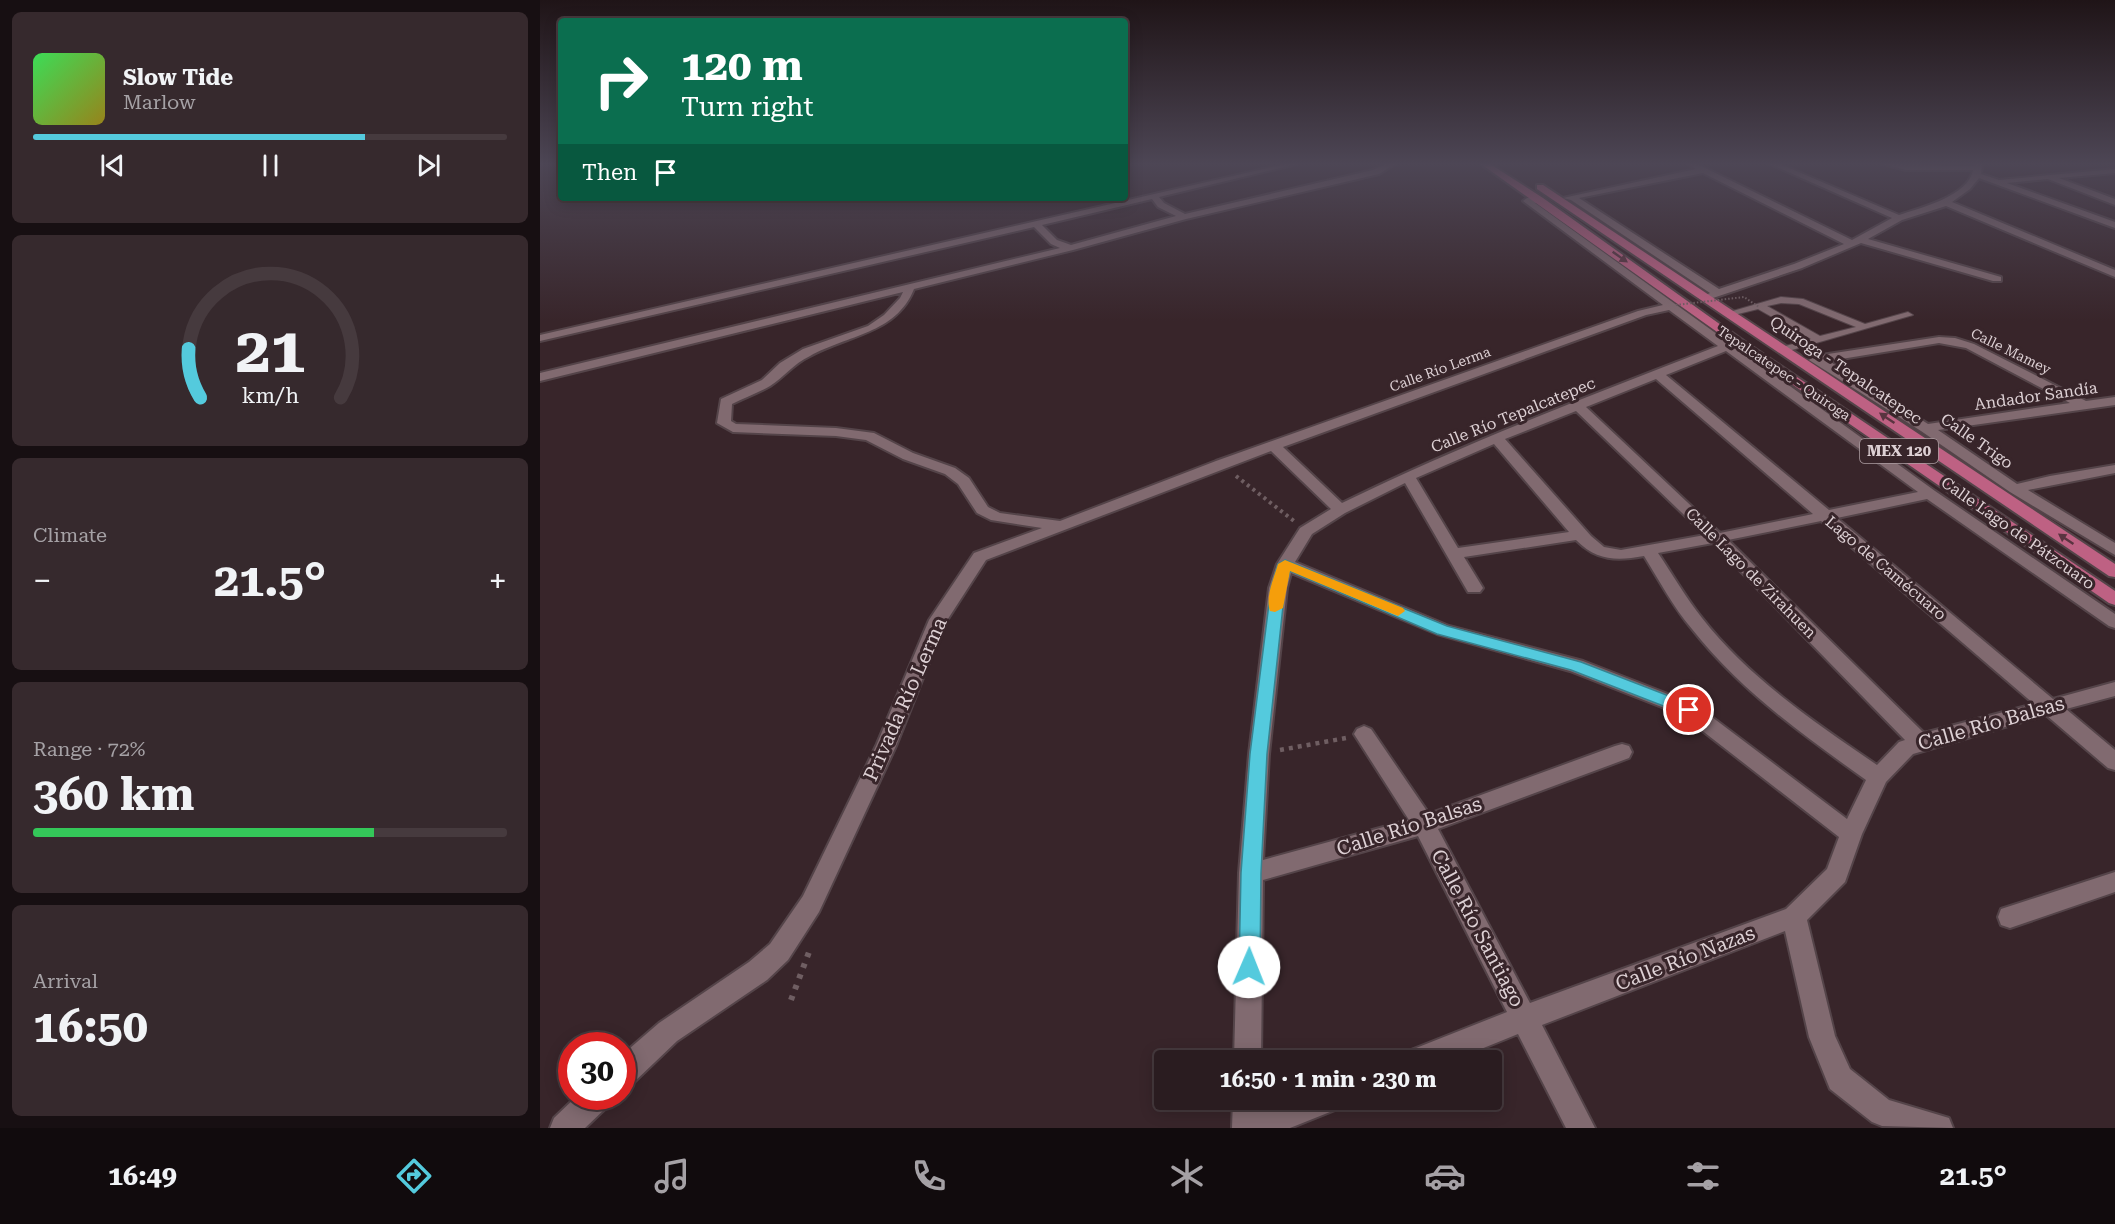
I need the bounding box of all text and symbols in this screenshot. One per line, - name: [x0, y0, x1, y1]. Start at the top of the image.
- text: 120 m: [681, 41, 803, 90]
- icon: right: [582, 42, 660, 120]
- text: Slow Tide: [123, 65, 233, 90]
- text: Marlow: [123, 90, 196, 114]
- text: Turn right: [681, 91, 814, 123]
- icon: previous: [96, 149, 129, 182]
- icon: pause: [254, 149, 287, 182]
- icon: next: [412, 149, 445, 182]
- icon: arrive: [649, 156, 682, 189]
- text: Then: [582, 160, 637, 185]
- one-way arrow: [1611, 251, 1627, 263]
- street label: Quiroga - Tepalcatepec: [1766, 312, 1926, 428]
- text: 21: [235, 314, 305, 387]
- street label: Tepalcatepec - Quiroga: [1714, 322, 1854, 424]
- street label: Calle Mamey: [1968, 325, 2054, 378]
- street label: Calle Río Lerma: [1387, 343, 1493, 395]
- street label: Calle Río Tepalcatepec: [1428, 373, 1598, 457]
- street label: Andador Sandía: [1973, 378, 2099, 414]
- text: km/h: [241, 383, 299, 408]
- street label: Calle Trigo: [1937, 409, 2017, 473]
- one-way arrow: [1880, 412, 1896, 424]
- road number: MEX 120: [1860, 439, 1938, 463]
- street label: Calle Lago de Pátzcuaro: [1938, 473, 2099, 593]
- street label: Calle Lago de Zirahuen: [1682, 504, 1820, 642]
- street label: Lago de Camécuaro: [1822, 512, 1950, 624]
- text: Climate: [33, 523, 107, 547]
- one-way arrow: [2059, 533, 2075, 545]
- text: 21.5°: [214, 554, 326, 607]
- text: −: [33, 561, 51, 600]
- text: +: [489, 561, 507, 600]
- street label: Privada Río Lerma: [858, 613, 952, 784]
- pin: [1663, 684, 1714, 735]
- street label: Calle Río Balsas: [1915, 691, 2067, 755]
- icon: arrive: [1672, 693, 1705, 726]
- text: Range · 72%: [33, 737, 145, 761]
- text: 360 km: [33, 768, 194, 821]
- street label: Calle Río Balsas: [1333, 791, 1485, 861]
- street label: Calle Río Santiago: [1426, 845, 1530, 1011]
- street label: Calle Río Nazas: [1612, 920, 1758, 996]
- position arrow: [1217, 935, 1281, 999]
- text: Arrival: [33, 969, 98, 993]
- text: 16:50: [33, 1000, 148, 1053]
- speed limit sign: 30: [558, 1032, 636, 1110]
- text: 16:50 · 1 min · 230 m: [1219, 1067, 1437, 1092]
- icon: directions: [393, 1155, 435, 1197]
- icon: music: [651, 1155, 693, 1197]
- icon: phone: [908, 1155, 950, 1197]
- icon: climate: [1166, 1155, 1208, 1197]
- icon: car: [1424, 1155, 1466, 1197]
- icon: filters: [1682, 1155, 1724, 1197]
- text: 16:49: [108, 1160, 177, 1192]
- text: 21.5°: [1940, 1160, 2007, 1192]

